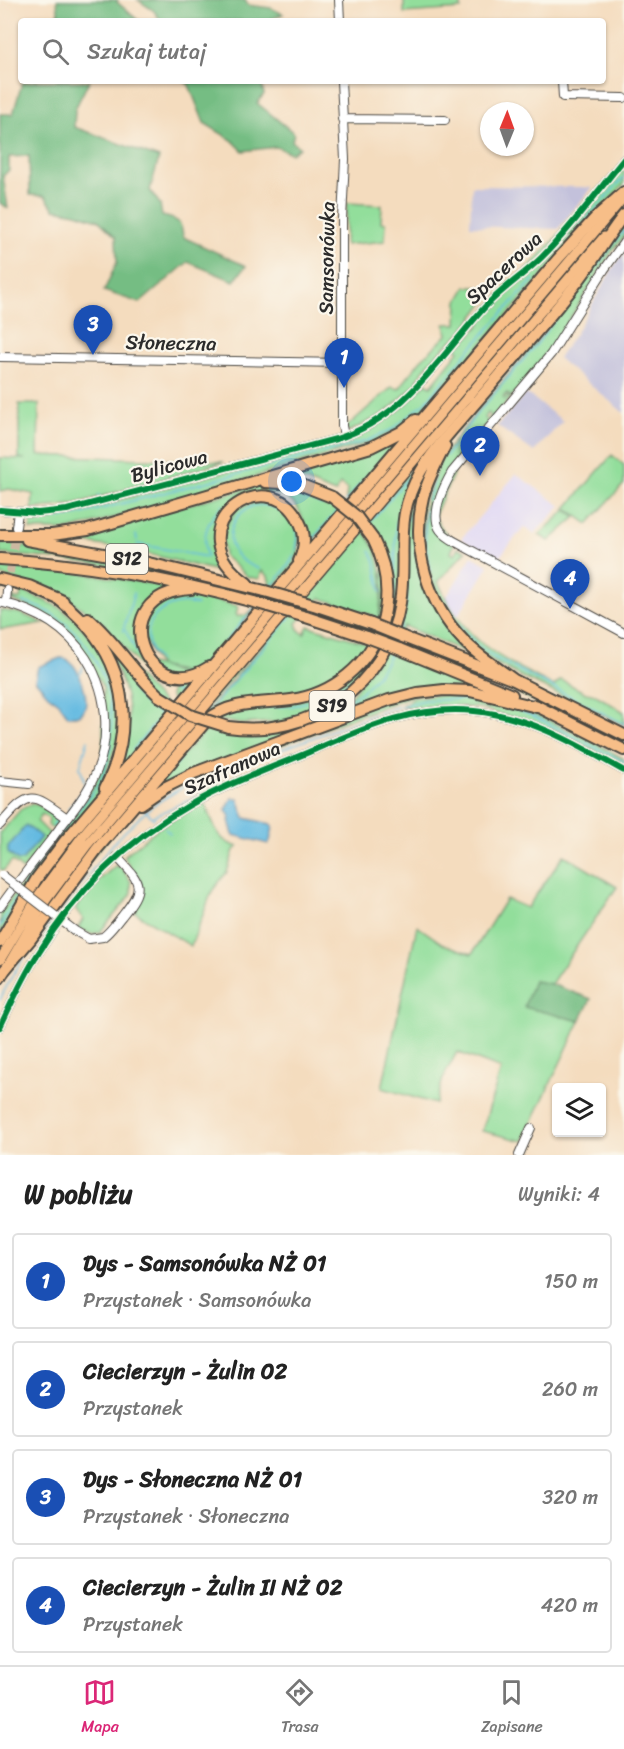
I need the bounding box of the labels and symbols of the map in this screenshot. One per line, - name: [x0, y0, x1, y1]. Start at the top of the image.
- north arrow: [480, 102, 534, 156]
- street label: Samsonówka: [309, 201, 345, 315]
- street label: Spacerowa: [457, 223, 551, 313]
- pin: 3: [74, 306, 112, 355]
- street label: Słoneczna: [125, 325, 217, 361]
- pin: 1: [324, 338, 364, 388]
- pin: 2: [460, 426, 500, 476]
- street label: Bylicowa: [127, 439, 211, 493]
- your location: [277, 467, 306, 496]
- road number: S12: [106, 544, 148, 574]
- pin: 4: [550, 560, 590, 609]
- road number: S19: [310, 691, 354, 721]
- street label: Szafranowa: [178, 731, 286, 805]

